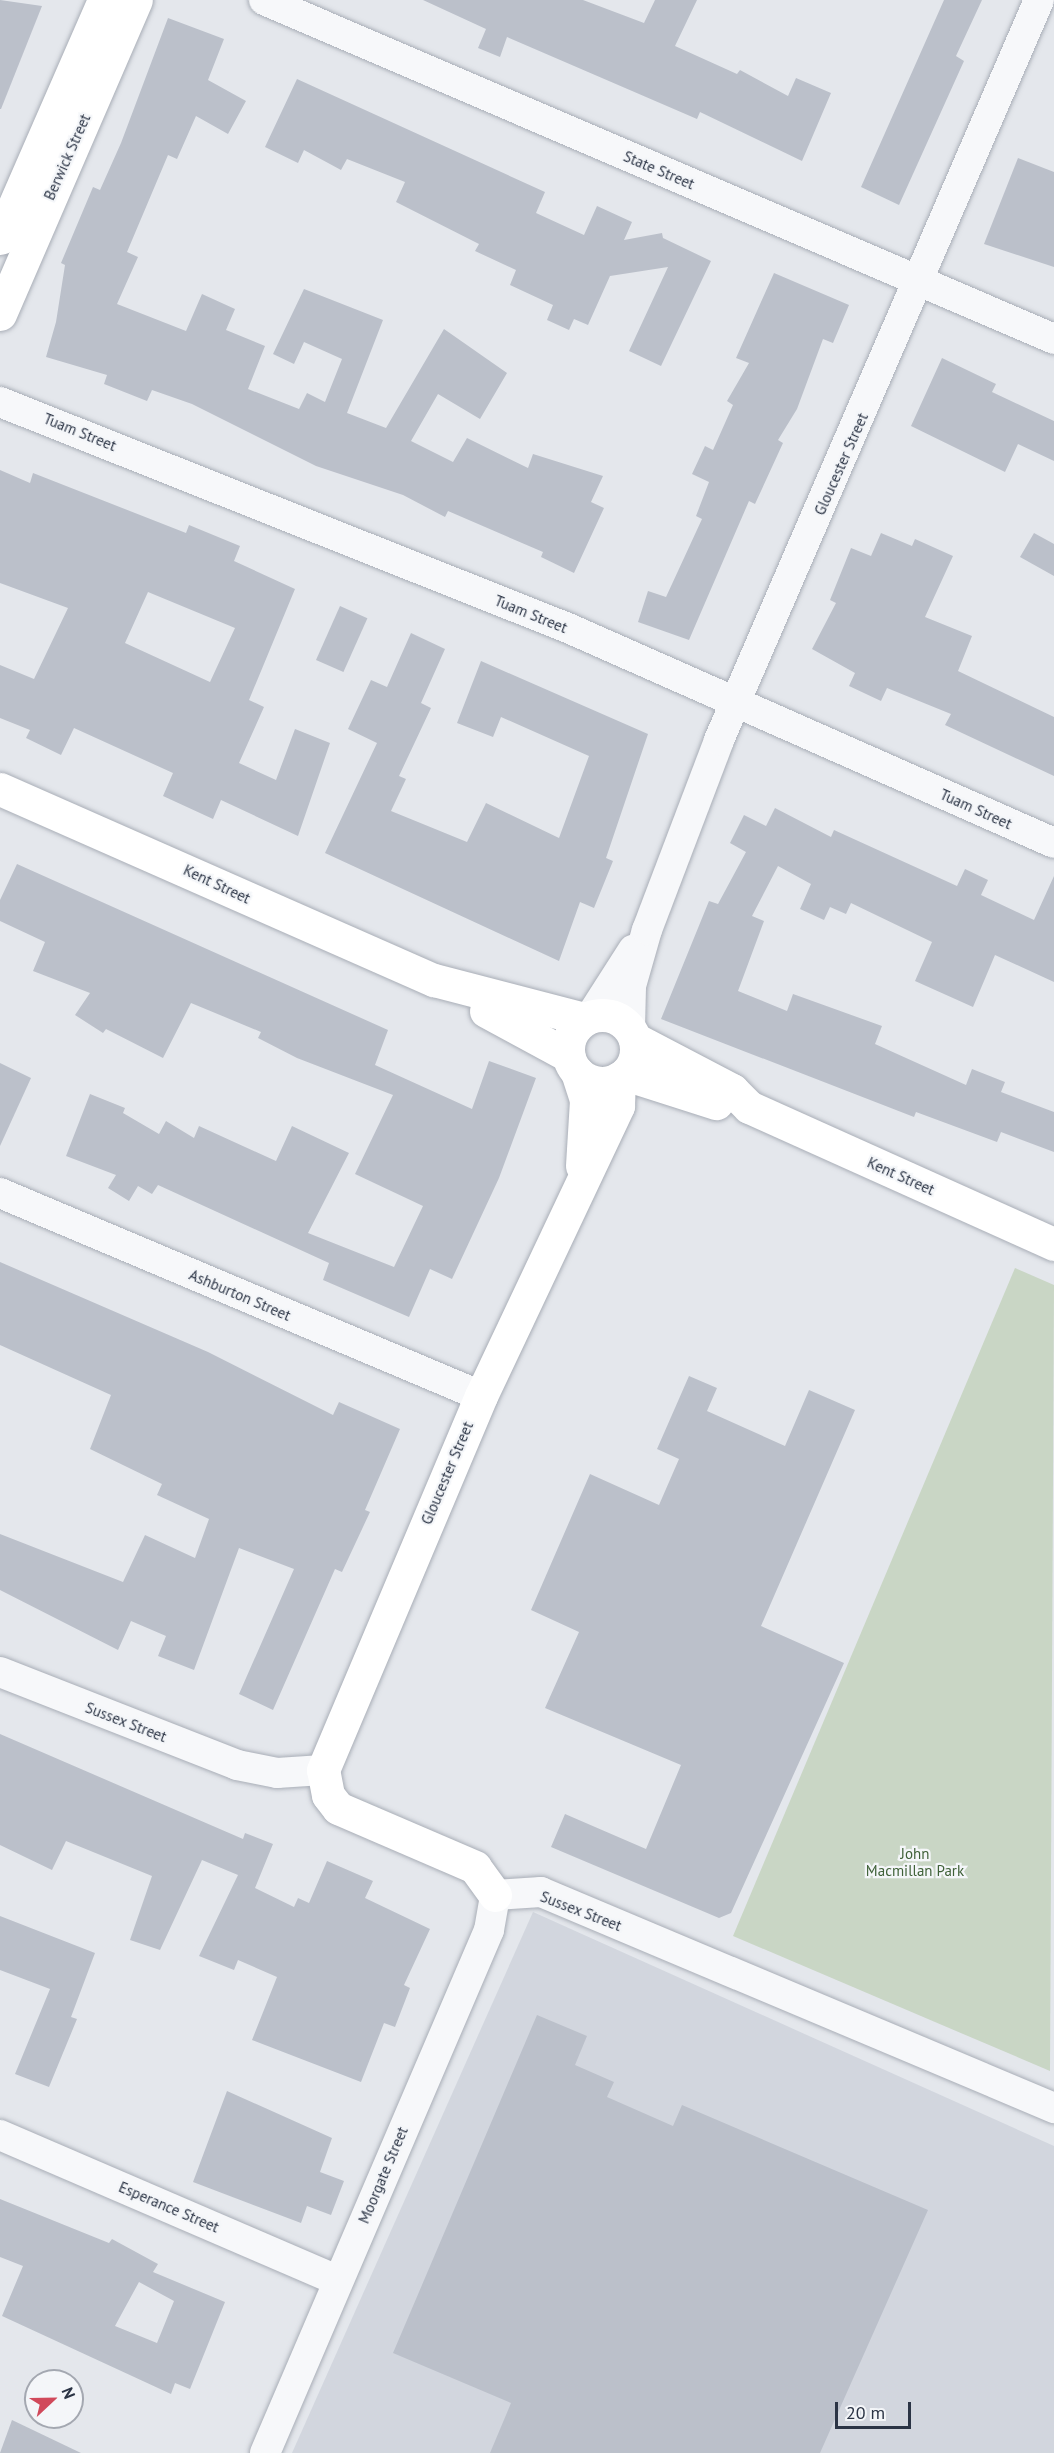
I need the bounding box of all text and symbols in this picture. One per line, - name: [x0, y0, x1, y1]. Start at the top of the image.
- street label: Berwick Street: [40, 111, 94, 203]
- street label: State Street: [621, 147, 697, 193]
- street label: Tuam Street: [41, 409, 119, 455]
- street label: Gloucester Street: [810, 410, 872, 518]
- street label: Tuam Street: [492, 591, 570, 637]
- street label: Tuam Street: [937, 785, 1015, 833]
- street label: Kent Street: [181, 861, 253, 907]
- street label: Kent Street: [865, 1153, 937, 1199]
- street label: Ashburton Street: [187, 1266, 293, 1324]
- street label: Gloucester Street: [417, 1419, 477, 1527]
- street label: Sussex Street: [83, 1698, 169, 1746]
- park label: John Macmillan Park: [866, 1844, 964, 1879]
- street label: Sussex Street: [538, 1887, 624, 1935]
- street label: Moorgate Street: [355, 2124, 411, 2226]
- street label: Esperance Street: [116, 2178, 222, 2236]
- north arrow: [24, 2369, 84, 2429]
- text: N: [58, 2384, 80, 2402]
- scale bar: [838, 2390, 914, 2428]
- text: 20 m: [846, 2401, 885, 2424]

